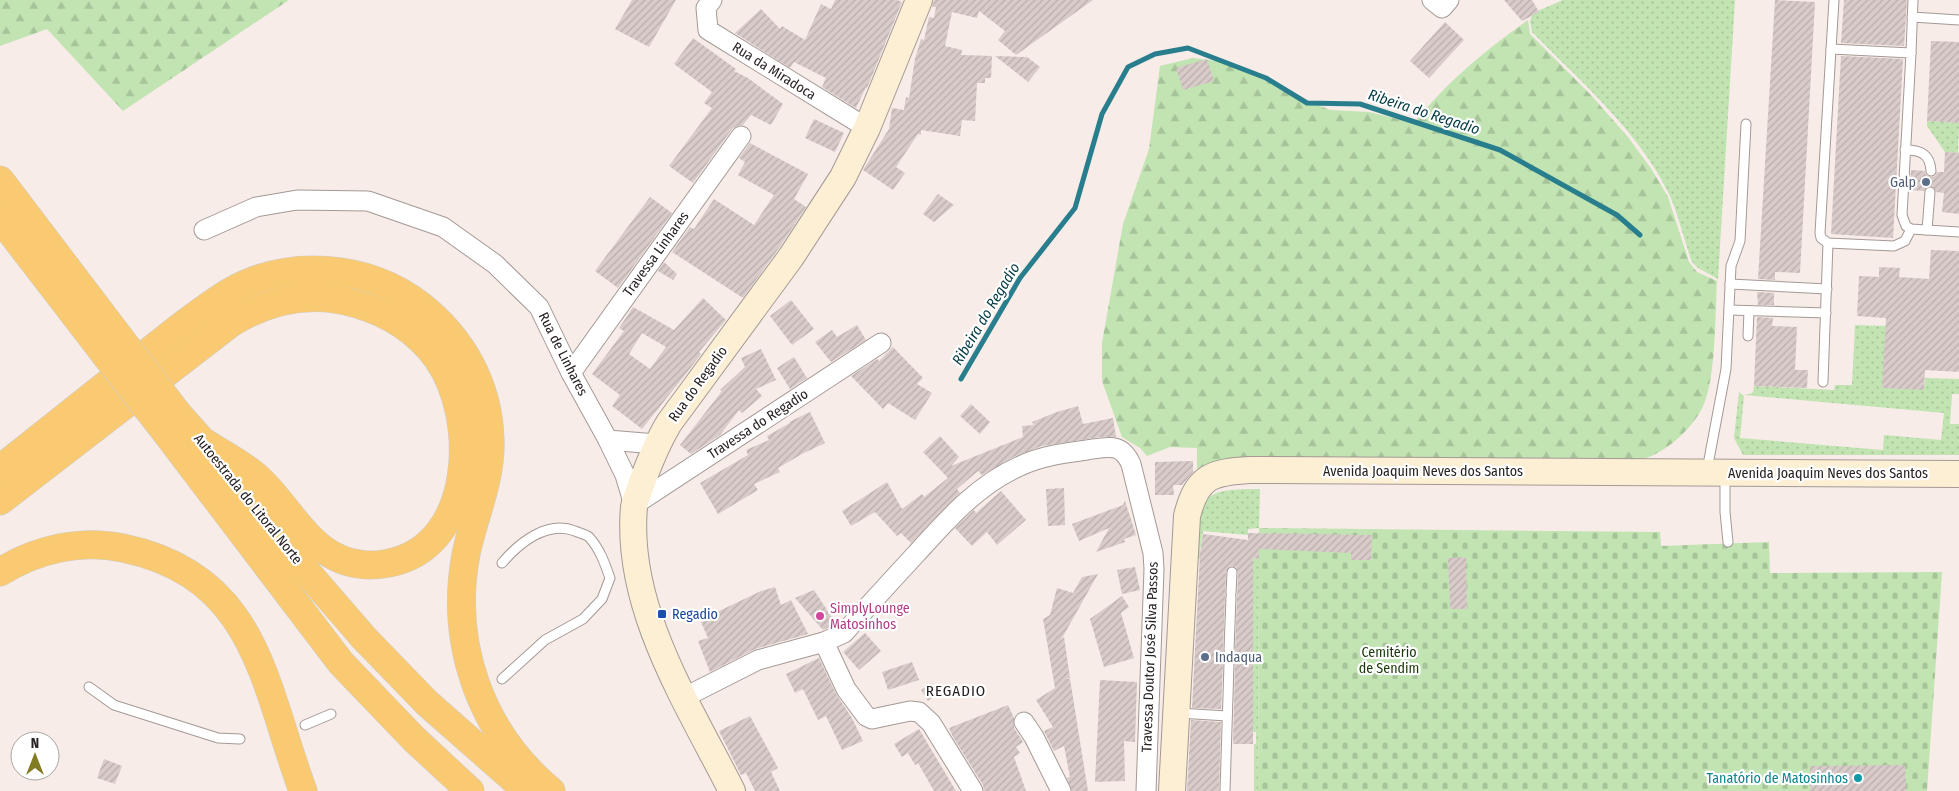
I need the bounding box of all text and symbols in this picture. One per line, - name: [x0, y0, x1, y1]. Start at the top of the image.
- street label: Rua da Miradoca: [729, 39, 819, 103]
- water label: Ribeira do Regadio: [1366, 85, 1482, 139]
- place label: Galp: [1890, 174, 1916, 191]
- marker: Galp: [1920, 176, 1932, 188]
- street label: Travessa Linhares: [619, 208, 693, 300]
- water label: Ribeira do Regadio: [948, 259, 1024, 368]
- street label: Rua de Linhares: [535, 309, 591, 399]
- street label: Rua do Regadio: [665, 343, 731, 425]
- street label: Travessa do Regadio: [705, 385, 811, 463]
- street label: Autoestrada do Litoral Norte: [190, 430, 306, 568]
- street label: Avenida Joaquim Neves dos Santos: [1323, 463, 1523, 480]
- street label: Avenida Joaquim Neves dos Santos: [1728, 465, 1928, 482]
- street label: Travessa Doutor José Silva Passos: [1138, 561, 1162, 753]
- place label: SimplyLounge Matosinhos: [830, 600, 910, 633]
- place label: Regadio: [672, 606, 718, 623]
- marker: Regadio: [656, 608, 668, 620]
- marker: SimplyLounge Matosinhos: [814, 610, 826, 622]
- park label: Cemitério de Sendim: [1359, 644, 1419, 677]
- place label: Indaqua: [1215, 649, 1262, 666]
- marker: Indaqua: [1199, 651, 1211, 663]
- district label: REGADIO: [926, 682, 986, 700]
- north arrow: [10, 731, 60, 781]
- text: N: [31, 735, 39, 752]
- place label: Tanatório de Matosinhos: [1706, 770, 1848, 787]
- marker: Tanatório de Matosinhos: [1852, 772, 1864, 784]

